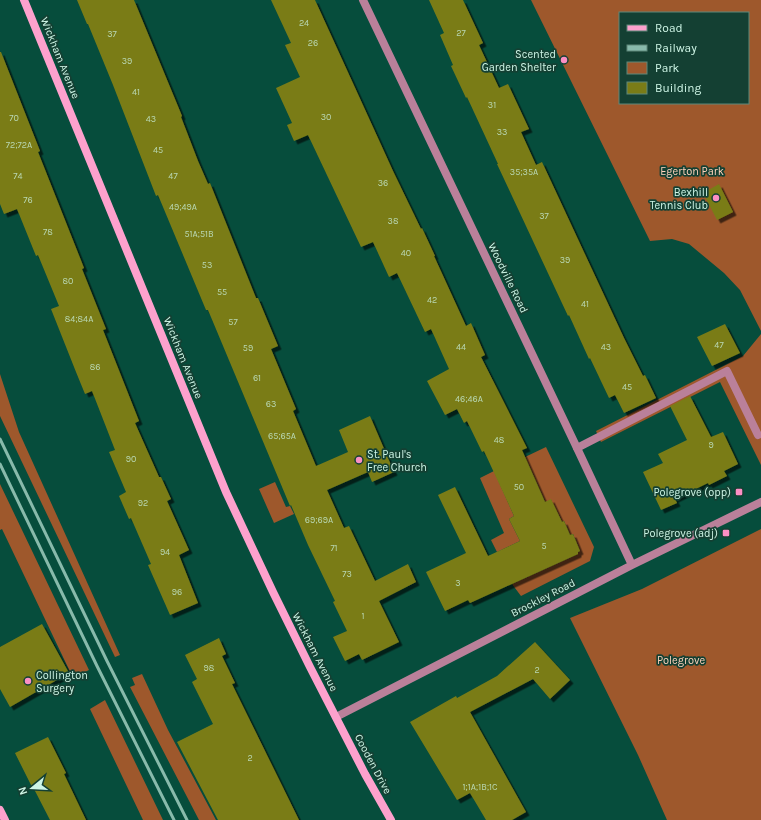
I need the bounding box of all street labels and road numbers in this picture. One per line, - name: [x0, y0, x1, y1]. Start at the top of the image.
- street label: Wickham Avenue: [38, 15, 82, 101]
- street label: Woodville Road: [485, 241, 531, 315]
- street label: Wickham Avenue: [161, 315, 205, 401]
- street label: Brockley Road: [509, 576, 577, 620]
- street label: Wickham Avenue: [290, 610, 341, 694]
- street label: Cooden Drive: [352, 732, 394, 796]

